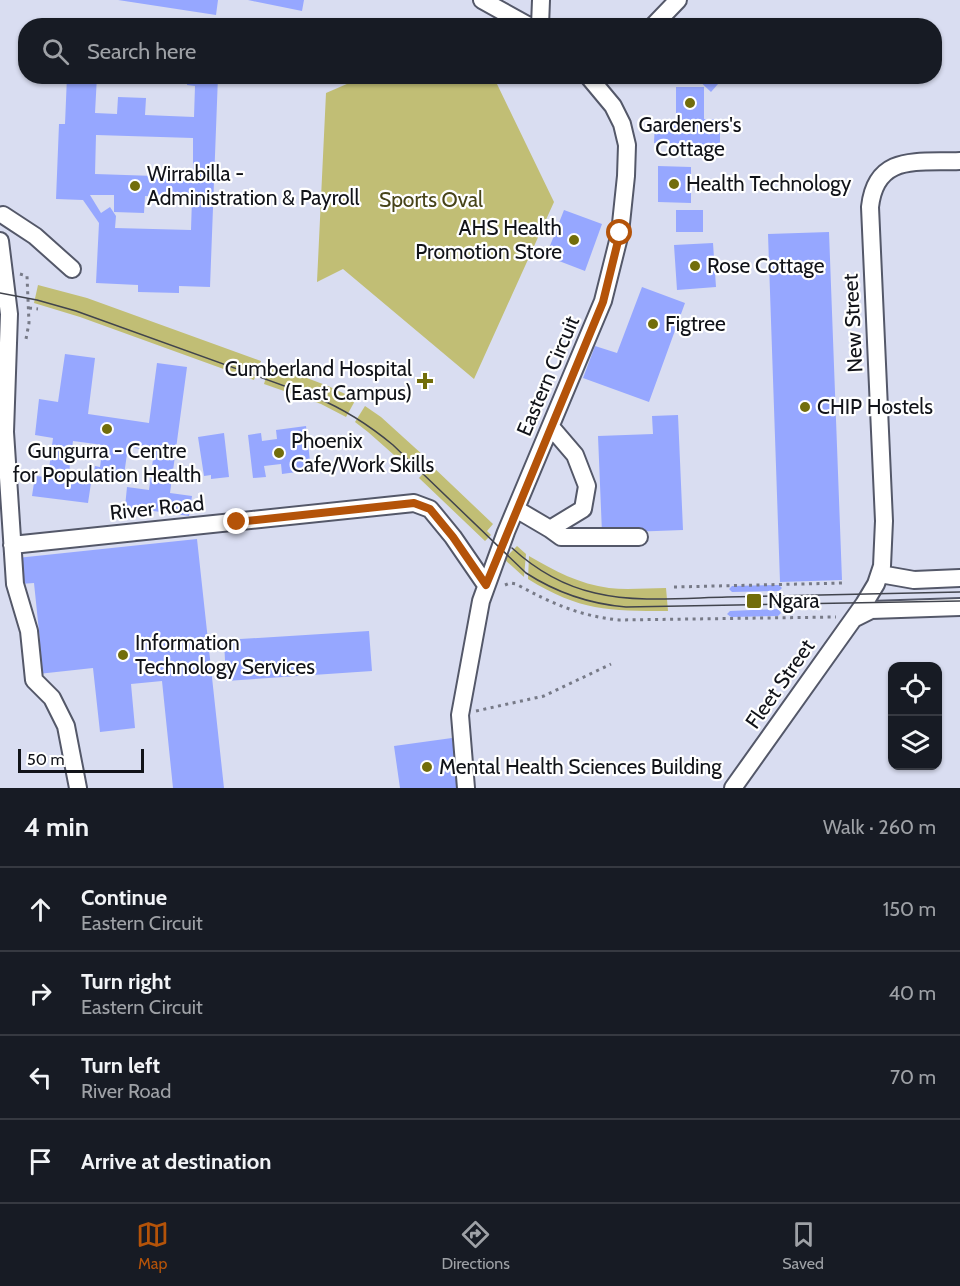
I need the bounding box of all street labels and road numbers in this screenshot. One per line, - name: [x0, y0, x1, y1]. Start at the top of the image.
- street label: New Street: [837, 273, 868, 373]
- street label: Eastern Circuit: [511, 312, 584, 439]
- street label: River Road: [109, 490, 205, 525]
- street label: Fleet Street: [740, 634, 819, 733]

